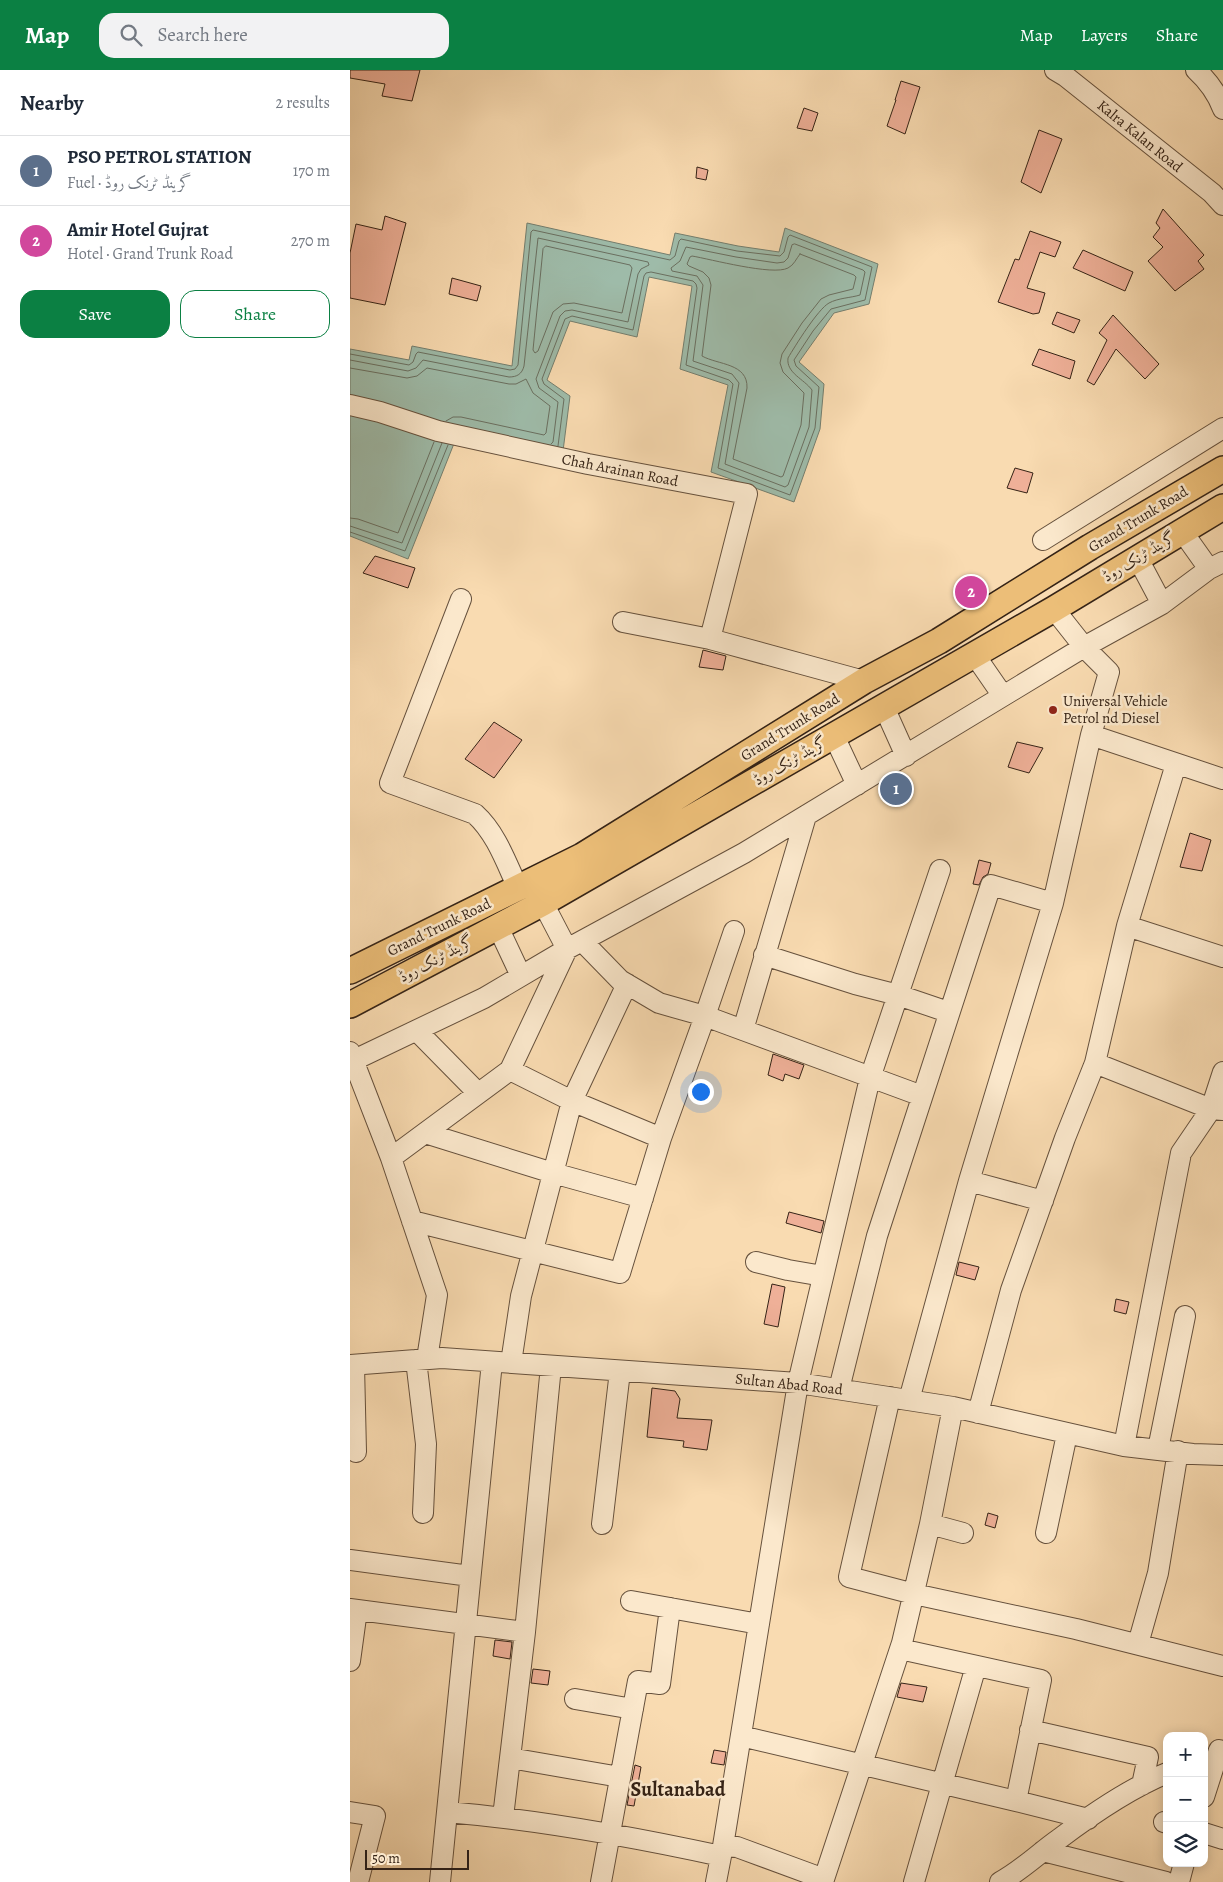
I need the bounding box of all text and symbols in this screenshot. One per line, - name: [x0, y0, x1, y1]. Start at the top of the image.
- search box: [99, 13, 449, 58]
- text: Map: [25, 19, 69, 51]
- icon: search: [117, 21, 145, 49]
- text: Search here: [157, 22, 248, 48]
- text: Map: [1020, 23, 1053, 47]
- text: Layers: [1081, 23, 1128, 47]
- text: Share: [1156, 23, 1198, 47]
- text: Nearby: [20, 89, 83, 117]
- text: 2 results: [275, 92, 330, 114]
- street label: Kalra Kalan Road: [1093, 95, 1188, 177]
- text: PSO PETROL STATION: [67, 144, 252, 170]
- text: 1: [33, 160, 39, 182]
- text: 170 m: [293, 160, 330, 182]
- text: Fuel · گرینڈ ٹرنک روڈ: [67, 172, 192, 194]
- text: Amir Hotel Gujrat: [67, 217, 209, 243]
- text: 2: [32, 230, 40, 252]
- text: 270 m: [291, 230, 330, 252]
- text: Hotel · Grand Trunk Road: [67, 243, 233, 265]
- button: Save: [20, 290, 170, 338]
- button: Share: [180, 290, 330, 338]
- street label: Chah Arainan Road: [560, 449, 681, 491]
- street label: Grand Trunk Road: [1084, 481, 1192, 557]
- street label: گرینڈ ٹرنک روڈ: [1099, 527, 1179, 587]
- pin: 2: [955, 573, 987, 611]
- street label: Grand Trunk Road: [737, 688, 844, 765]
- place label: Universal Vehicle Petrol nd Diesel: [1063, 691, 1168, 728]
- marker: Universal Vehicle Petrol nd Diesel: [1047, 704, 1059, 716]
- street label: گرینڈ ٹرنک روڈ: [750, 732, 830, 790]
- pin: 1: [880, 770, 912, 808]
- street label: Grand Trunk Road: [384, 893, 495, 961]
- street label: گرینڈ ٹرنک روڈ: [395, 931, 477, 987]
- your location: [688, 1079, 714, 1105]
- street label: Sultan Abad Road: [734, 1368, 845, 1400]
- map controls: [1163, 1732, 1208, 1867]
- button: +: [1163, 1732, 1208, 1777]
- district label: Sultanabad: [631, 1776, 726, 1803]
- button: −: [1163, 1777, 1208, 1822]
- button: layers: [1163, 1822, 1208, 1867]
- scale bar: [365, 1847, 469, 1870]
- text: 50 m: [372, 1849, 400, 1868]

